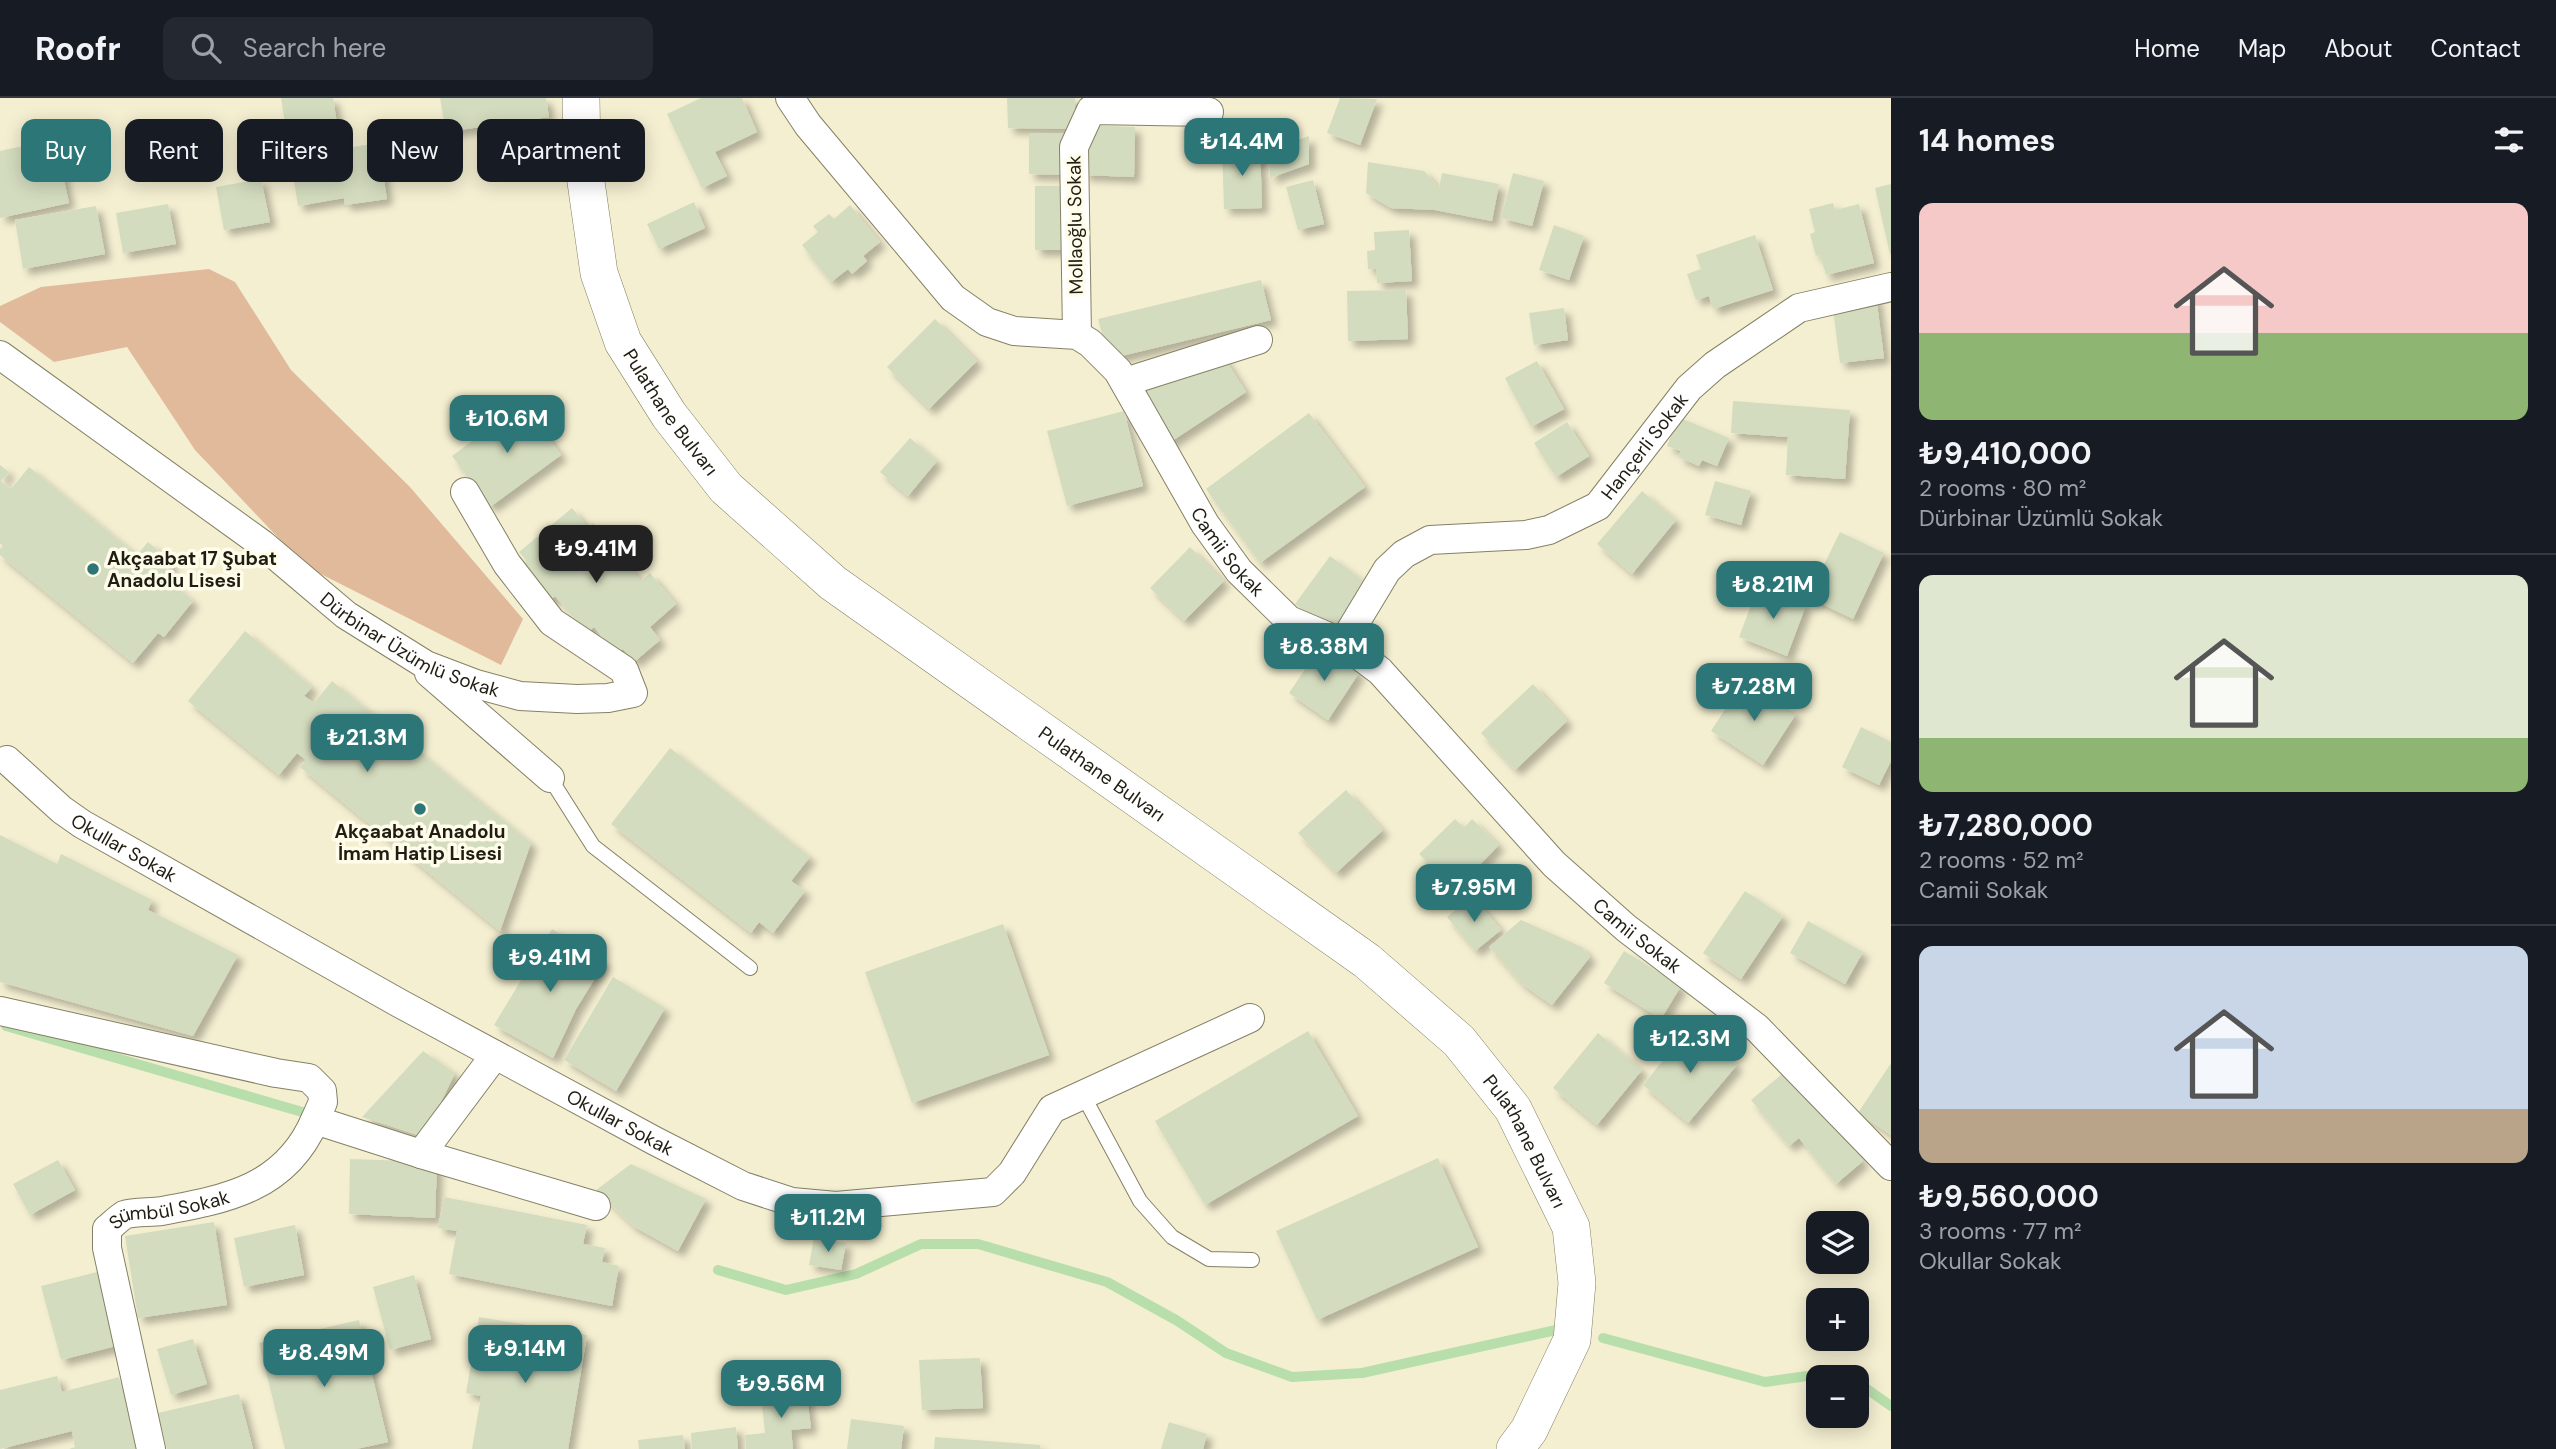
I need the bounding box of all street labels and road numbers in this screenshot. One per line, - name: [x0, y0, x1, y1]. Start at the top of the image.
- street label: Mollaoğlu Sokak: [1061, 155, 1089, 295]
- street label: Pulathane Bulvarı: [618, 344, 724, 480]
- street label: Hançerli Sokak: [1595, 387, 1694, 505]
- street label: Camii Sokak: [1185, 502, 1270, 602]
- street label: Dürbinar Üzümlü Sokak: [315, 586, 503, 702]
- street label: Pulathane Bulvarı: [1034, 720, 1170, 827]
- street label: Okullar Sokak: [66, 808, 182, 888]
- street label: Camii Sokak: [1588, 892, 1687, 979]
- street label: Pulathane Bulvarı: [1478, 1069, 1572, 1212]
- street label: Okullar Sokak: [562, 1083, 678, 1161]
- street label: Sümbül Sokak: [103, 1184, 233, 1235]

